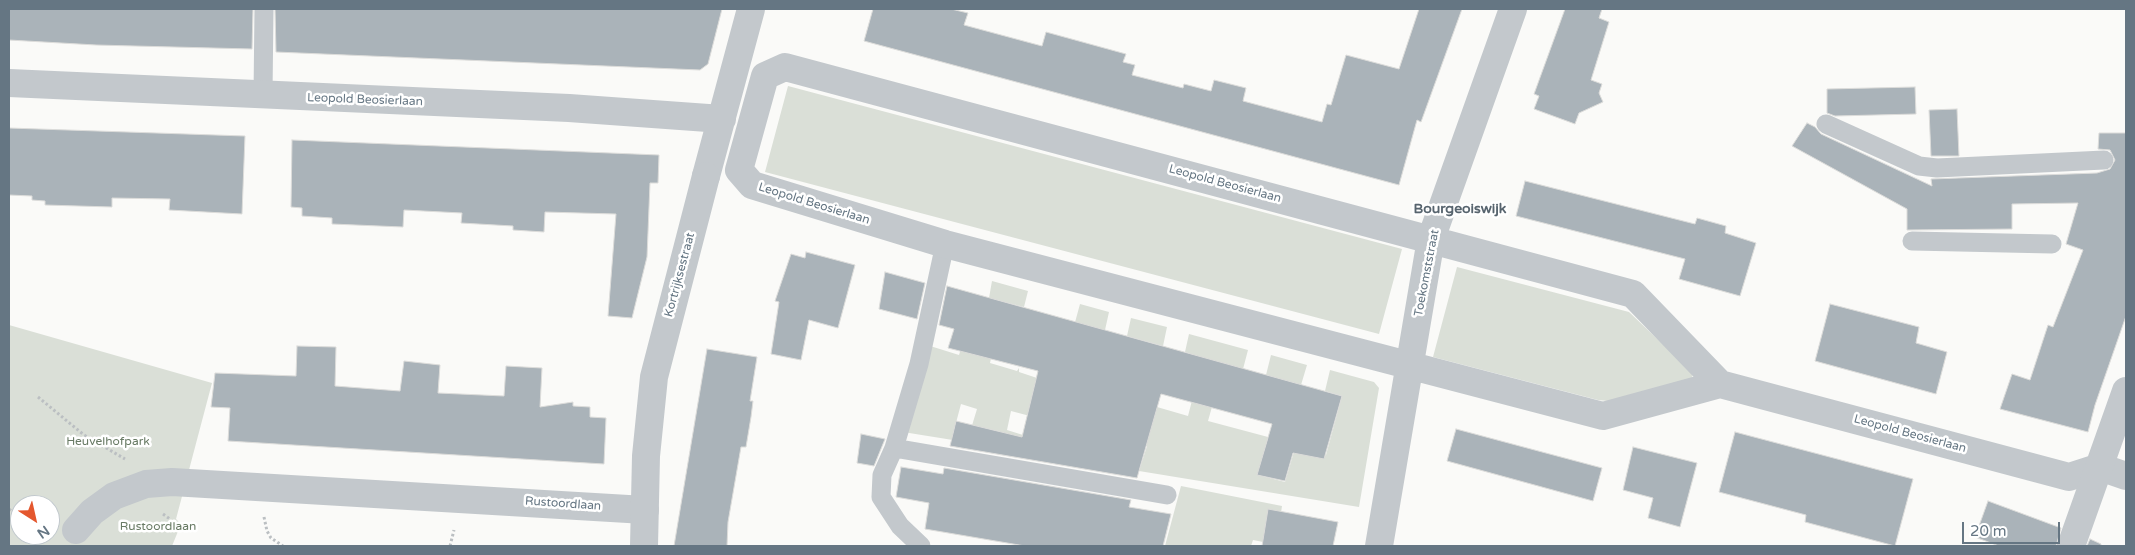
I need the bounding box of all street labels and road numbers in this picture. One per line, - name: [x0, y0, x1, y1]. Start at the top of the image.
- street label: Leopold Beosierlaan: [307, 91, 423, 109]
- street label: Leopold Beosierlaan: [1167, 162, 1283, 206]
- street label: Leopold Beosierlaan: [757, 180, 871, 228]
- street label: Toekomststraat: [1411, 228, 1443, 318]
- street label: Kortrijksestraat: [662, 231, 698, 319]
- street label: Leopold Beosierlaan: [1852, 412, 1968, 456]
- street label: Rustoordlaan: [524, 494, 602, 514]

